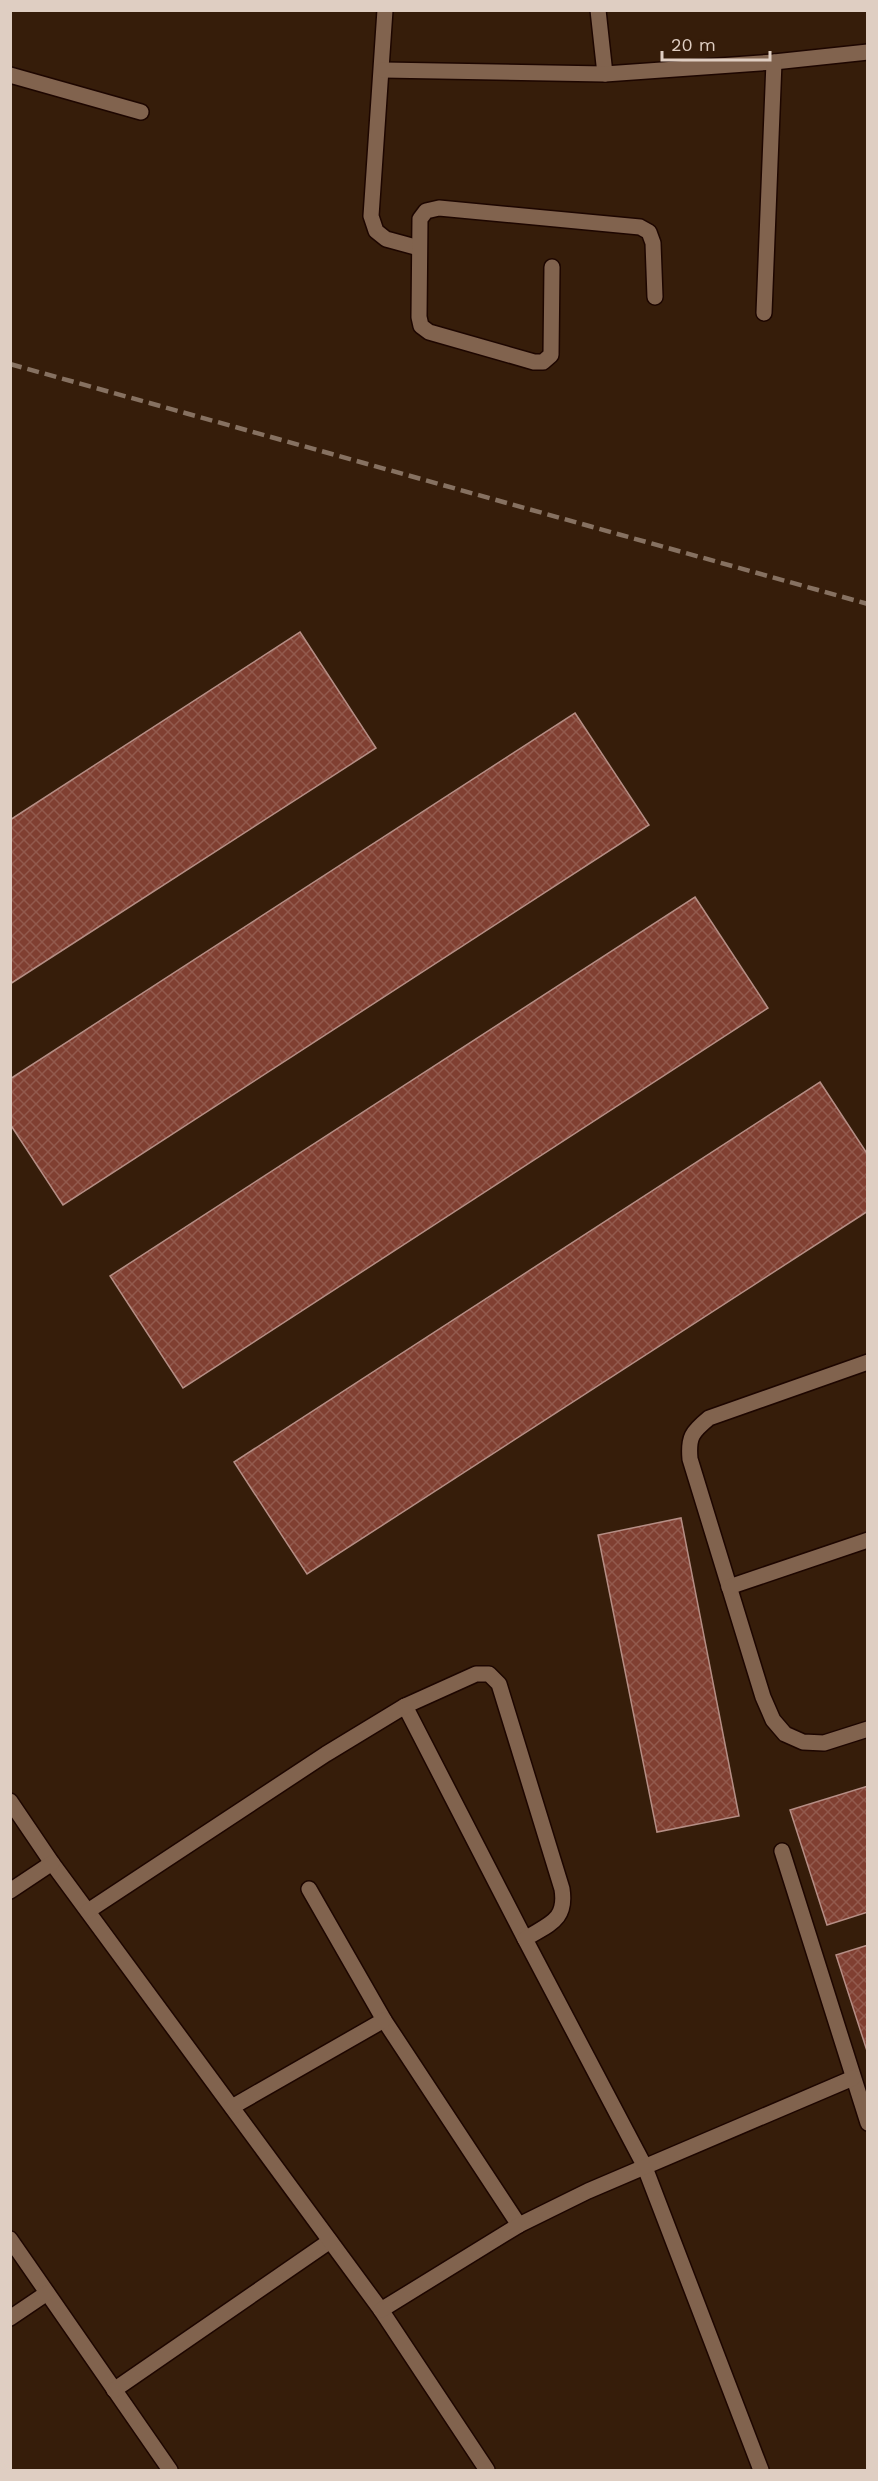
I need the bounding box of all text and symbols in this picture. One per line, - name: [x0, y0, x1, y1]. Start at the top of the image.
- scale bar: [662, 24, 770, 62]
- text: 20 m: [671, 34, 716, 55]

